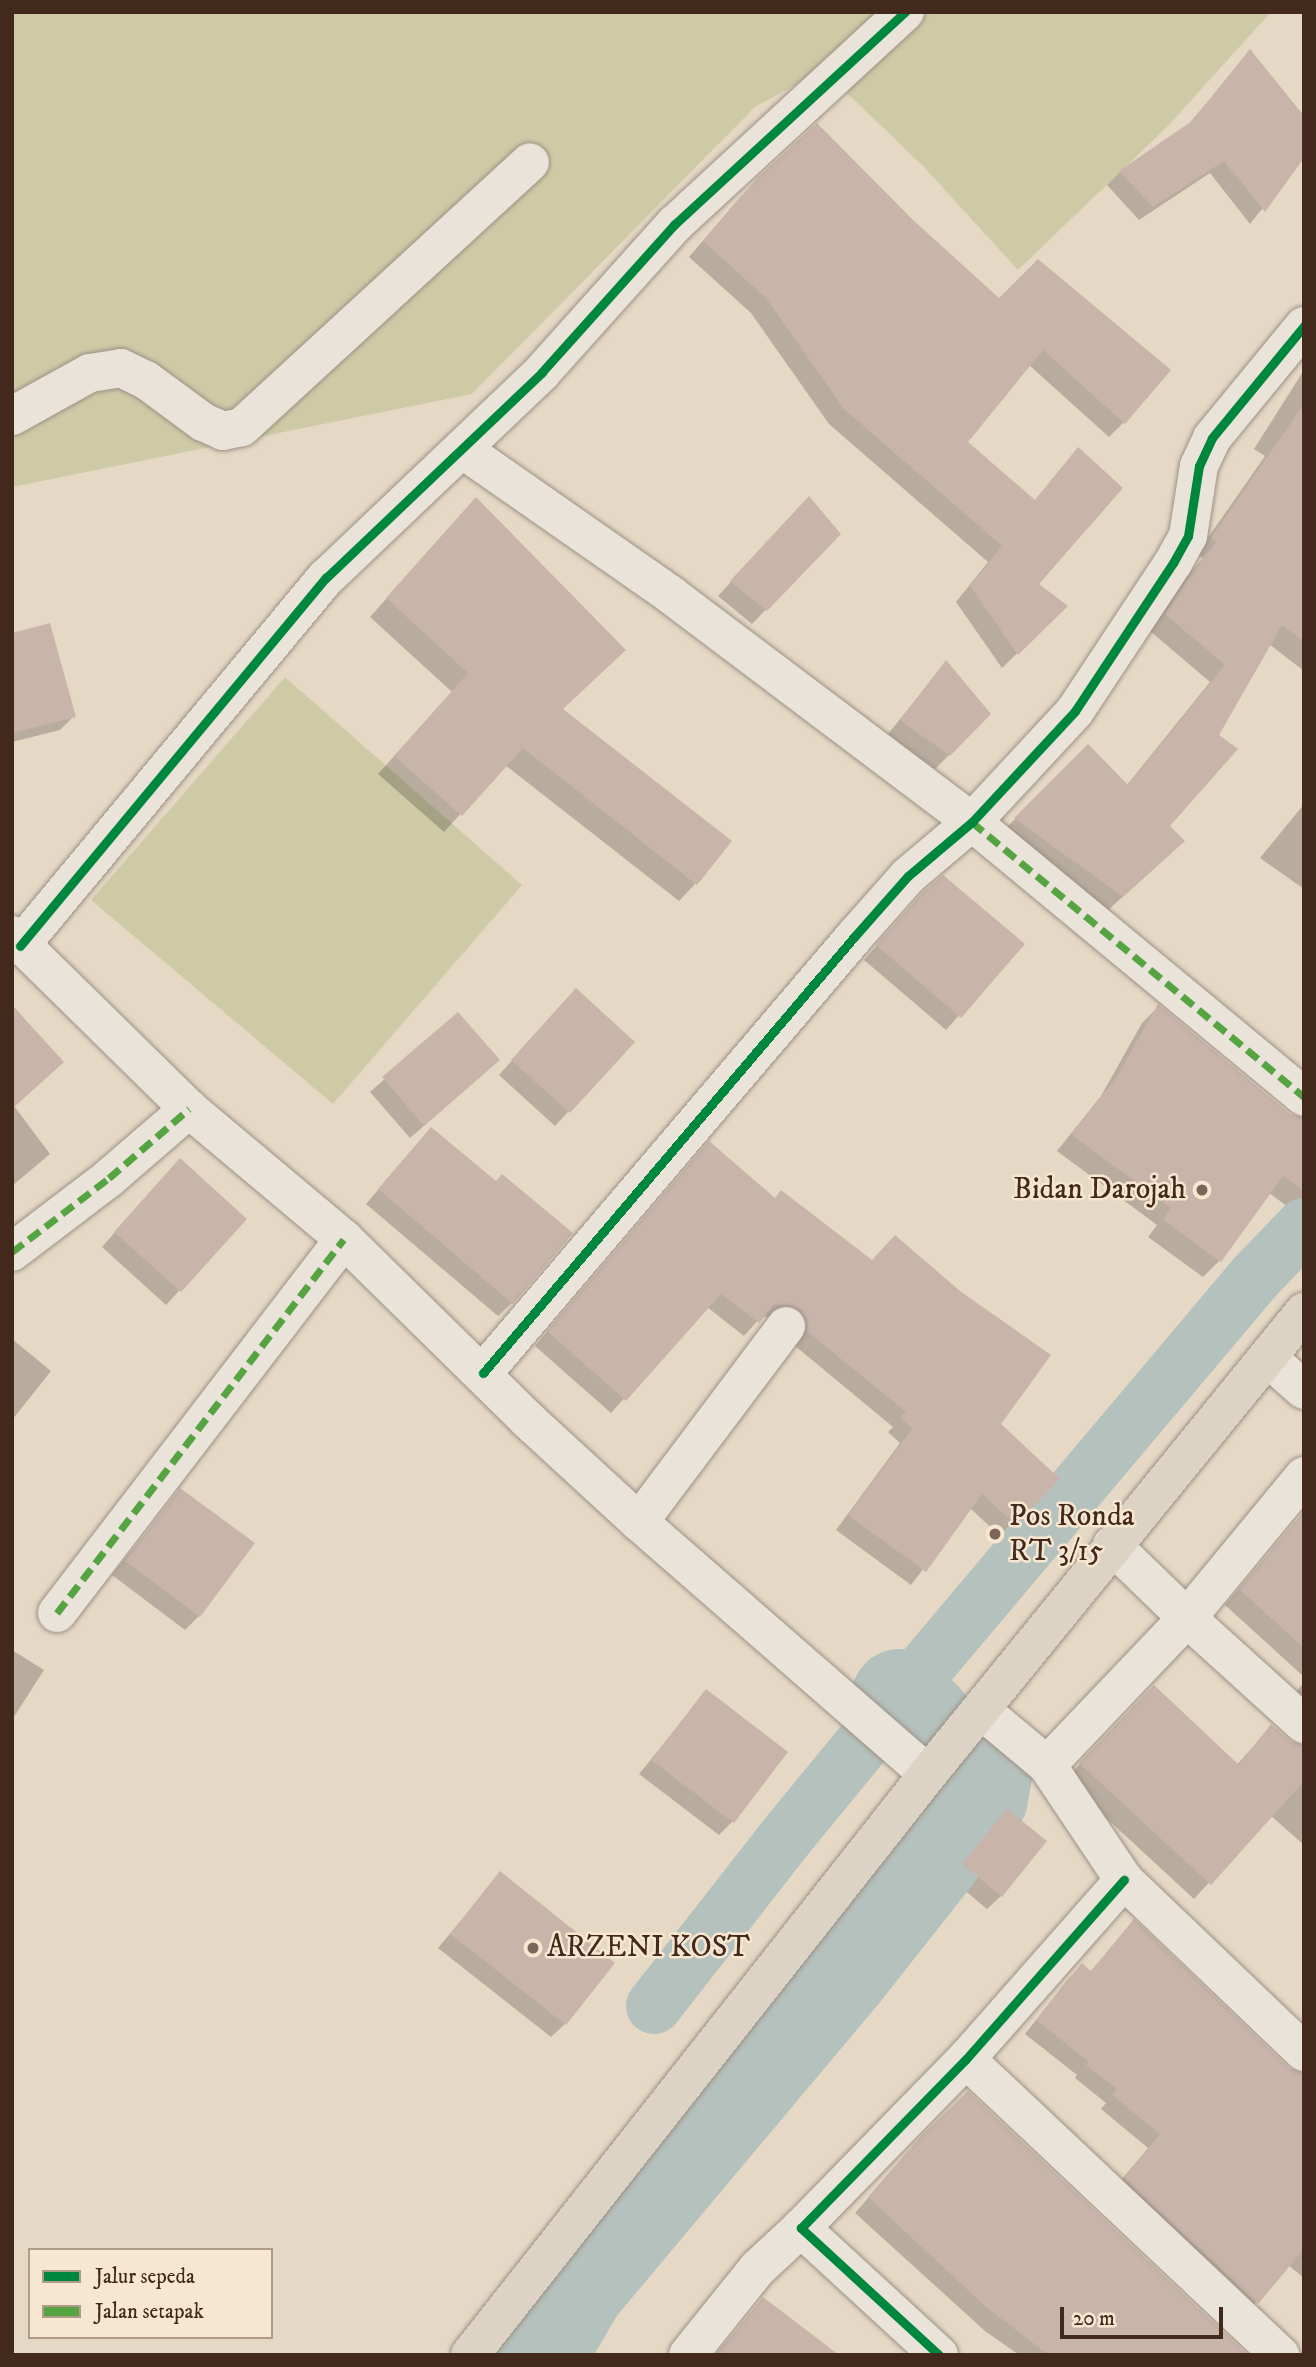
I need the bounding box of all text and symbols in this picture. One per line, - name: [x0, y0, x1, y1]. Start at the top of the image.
- place label: Bidan Darojah: [1013, 1172, 1186, 1208]
- marker: Bidan Darojah: [1192, 1180, 1212, 1200]
- place label: Pos Ronda RT 3/15: [1009, 1499, 1135, 1570]
- marker: Pos Ronda RT 3/15: [987, 1526, 1003, 1542]
- place label: ARZENI KOST: [547, 1930, 750, 1966]
- marker: ARZENI KOST: [525, 1940, 541, 1956]
- legend: [28, 2248, 273, 2339]
- text: Jalur sepeda: [95, 2264, 195, 2290]
- scale bar: [1064, 2294, 1227, 2338]
- text: Jalan setapak: [95, 2299, 204, 2325]
- text: 20 m: [1073, 2306, 1115, 2332]

